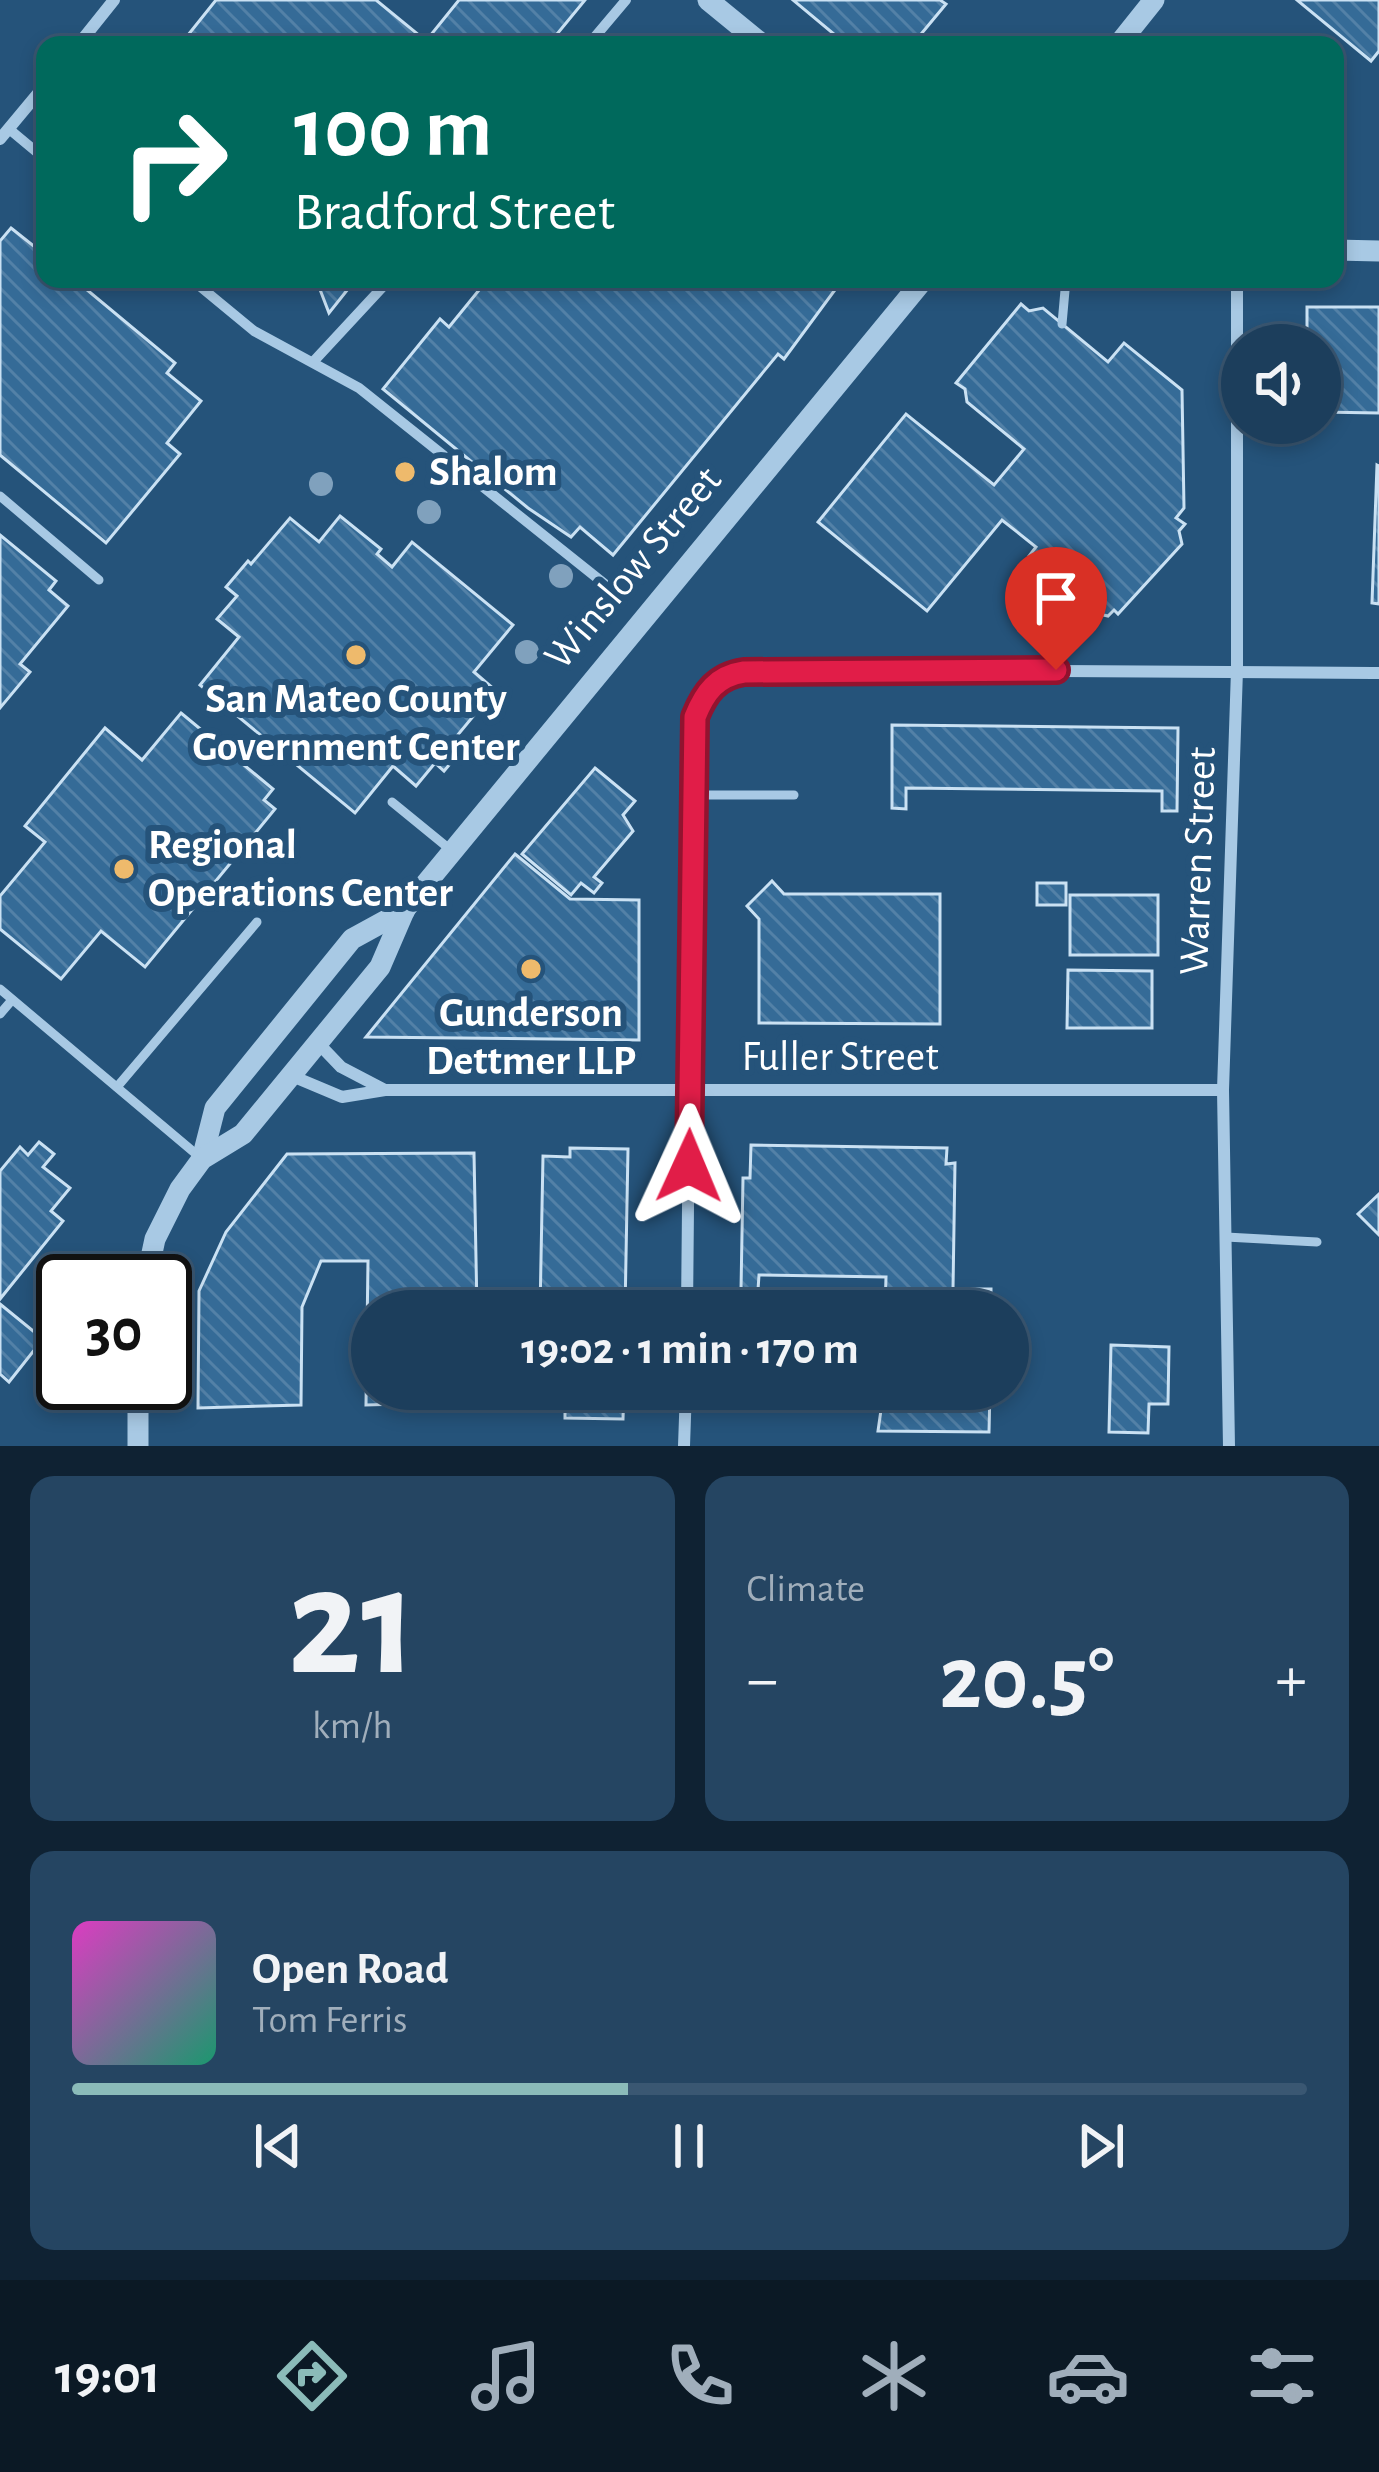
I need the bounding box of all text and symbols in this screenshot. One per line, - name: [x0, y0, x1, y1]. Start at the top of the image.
- icon: right: [96, 84, 252, 240]
- text: 100 m: [294, 88, 492, 172]
- text: Bradford Street: [294, 186, 615, 240]
- map controls: [1221, 324, 1341, 444]
- button: sound: [1221, 324, 1341, 444]
- place label: Shalom: [429, 451, 558, 493]
- marker: Shalom: [392, 459, 418, 485]
- street label: Winslow Street: [537, 459, 729, 677]
- pin: [1005, 547, 1107, 670]
- icon: arrive: [1023, 565, 1089, 631]
- marker: San Mateo County Government Center: [343, 642, 369, 668]
- place label: San Mateo County Government Center: [192, 678, 520, 768]
- street label: Warren Street: [1173, 746, 1223, 976]
- place label: Regional Operations Center: [148, 824, 453, 914]
- marker: Regional Operations Center: [111, 856, 137, 882]
- marker: Gunderson Dettmer LLP: [518, 956, 544, 982]
- place label: Gunderson Dettmer LLP: [426, 992, 636, 1082]
- street label: Fuller Street: [741, 1036, 939, 1078]
- position arrow: [626, 1103, 752, 1229]
- speed limit sign: 30: [36, 1254, 192, 1410]
- text: 19:02 · 1 min · 170 m: [521, 1327, 859, 1372]
- text: 21: [287, 1547, 417, 1703]
- text: Climate: [747, 1570, 865, 1609]
- text: 20.5°: [939, 1635, 1114, 1725]
- text: −: [747, 1647, 778, 1713]
- text: +: [1275, 1647, 1307, 1713]
- text: km/h: [312, 1707, 392, 1746]
- text: Open Road: [252, 1947, 449, 1992]
- text: Tom Ferris: [252, 2001, 408, 2040]
- icon: previous: [245, 2113, 311, 2179]
- icon: pause: [656, 2113, 722, 2179]
- icon: next: [1068, 2113, 1134, 2179]
- icon: directions: [270, 2334, 354, 2418]
- icon: music: [464, 2334, 548, 2418]
- icon: phone: [658, 2334, 742, 2418]
- icon: climate: [852, 2334, 936, 2418]
- icon: car: [1046, 2334, 1130, 2418]
- icon: filters: [1240, 2334, 1324, 2418]
- text: 19:01: [55, 2349, 160, 2403]

